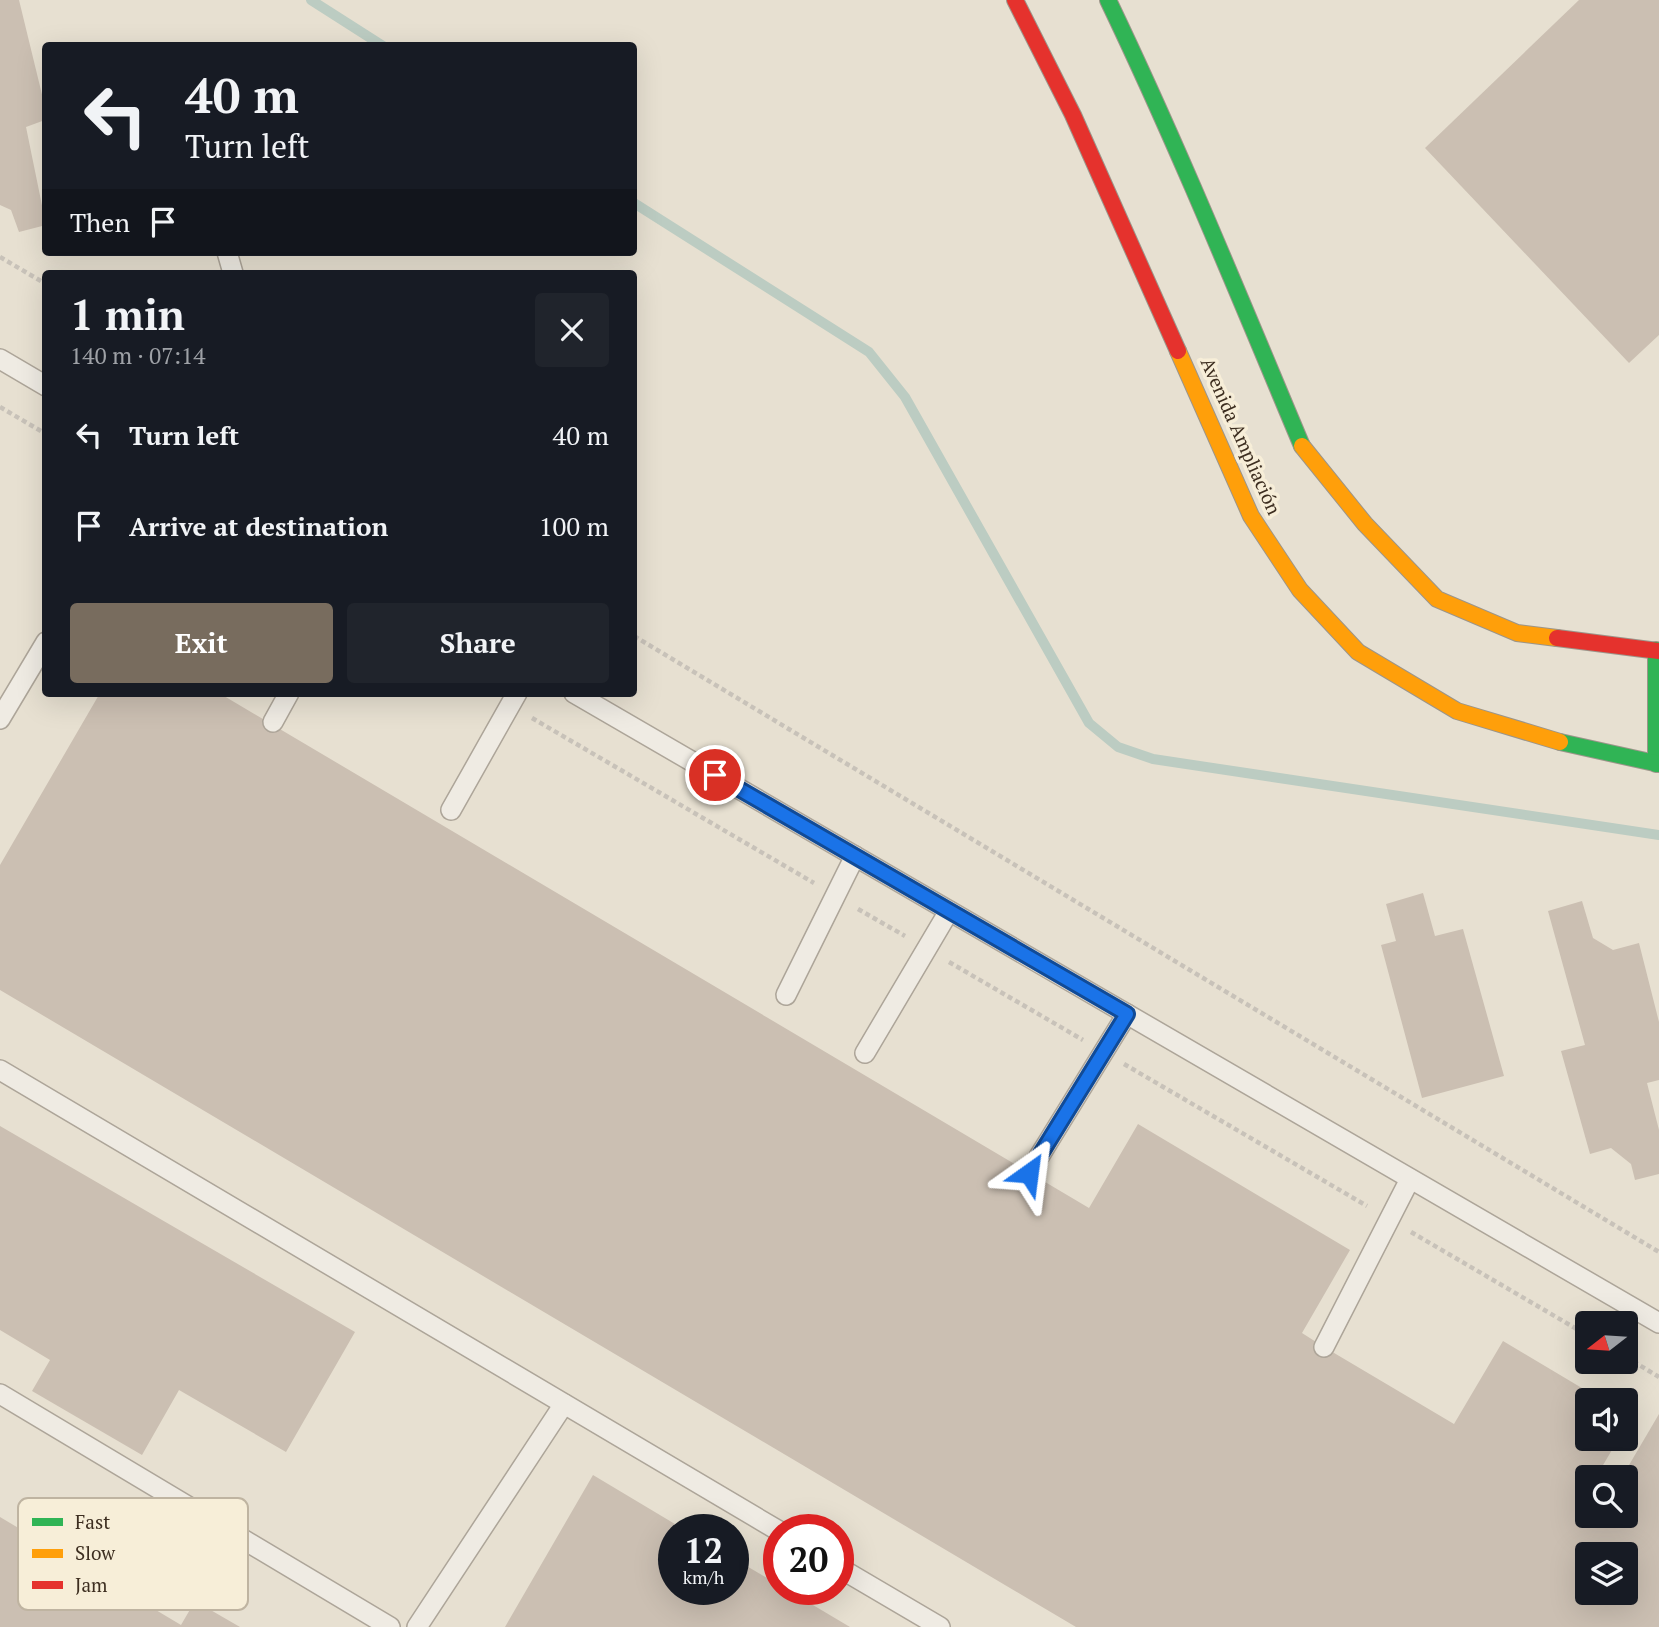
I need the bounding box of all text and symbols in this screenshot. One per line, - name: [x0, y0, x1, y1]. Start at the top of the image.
- text: 40 m: [185, 62, 299, 127]
- icon: left: [70, 70, 161, 161]
- text: Turn left: [185, 125, 309, 167]
- icon: arrive: [144, 203, 182, 241]
- text: Then: [70, 205, 130, 239]
- text: 1 min: [70, 286, 185, 342]
- button: close: [535, 293, 609, 367]
- text: 140 m · 07:14: [70, 340, 205, 371]
- street label: Avenida Ampliación: [1196, 353, 1287, 518]
- icon: left: [70, 416, 108, 454]
- text: Turn left: [129, 418, 239, 452]
- text: 40 m: [553, 418, 609, 452]
- icon: arrive: [70, 507, 108, 545]
- text: Arrive at destination: [129, 509, 388, 543]
- text: 100 m: [539, 509, 609, 543]
- button: Exit: [70, 603, 333, 683]
- button: Share: [347, 603, 609, 683]
- pin: [685, 745, 745, 805]
- icon: arrive: [696, 756, 734, 794]
- position arrow: [992, 1136, 1066, 1210]
- north arrow: [1575, 1311, 1638, 1374]
- map controls: [1575, 1311, 1638, 1605]
- button: sound: [1575, 1388, 1638, 1451]
- button: search: [1575, 1465, 1638, 1528]
- legend: [18, 1498, 248, 1610]
- text: Fast: [75, 1509, 110, 1534]
- speed limit sign: 20: [763, 1514, 854, 1605]
- text: 12: [684, 1527, 723, 1573]
- text: Slow: [75, 1540, 116, 1565]
- button: layers: [1575, 1542, 1638, 1605]
- text: km/h: [683, 1565, 724, 1589]
- text: Jam: [75, 1572, 108, 1597]

